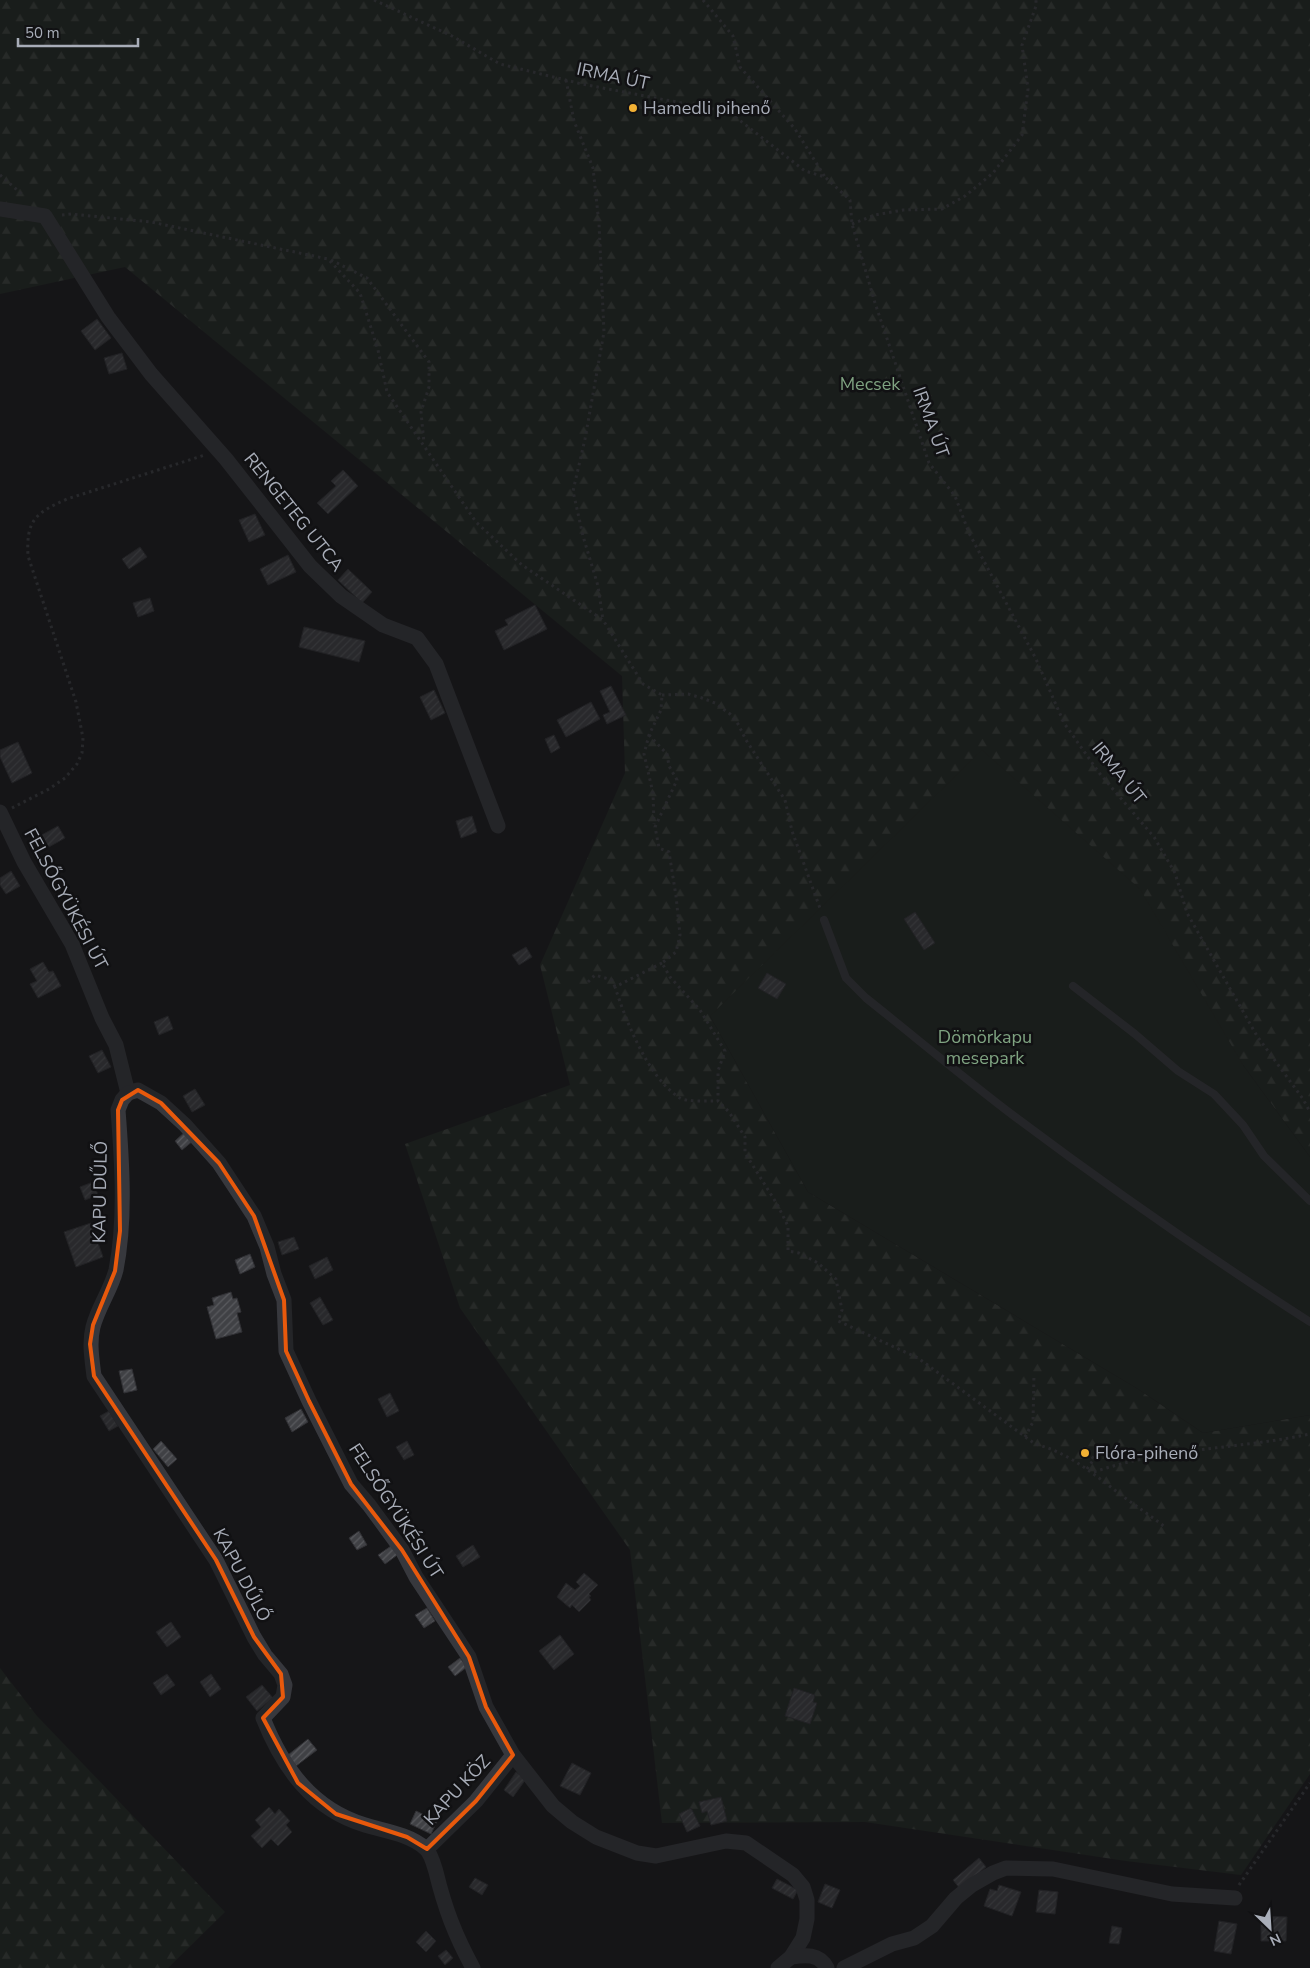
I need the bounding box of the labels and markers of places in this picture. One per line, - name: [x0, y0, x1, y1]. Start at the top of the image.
- place label: Hamedli pihenő: [643, 96, 771, 120]
- marker: Hamedli pihenő: [627, 102, 639, 114]
- place label: Flóra-pihenő: [1095, 1441, 1198, 1465]
- marker: Flóra-pihenő: [1079, 1447, 1091, 1459]

